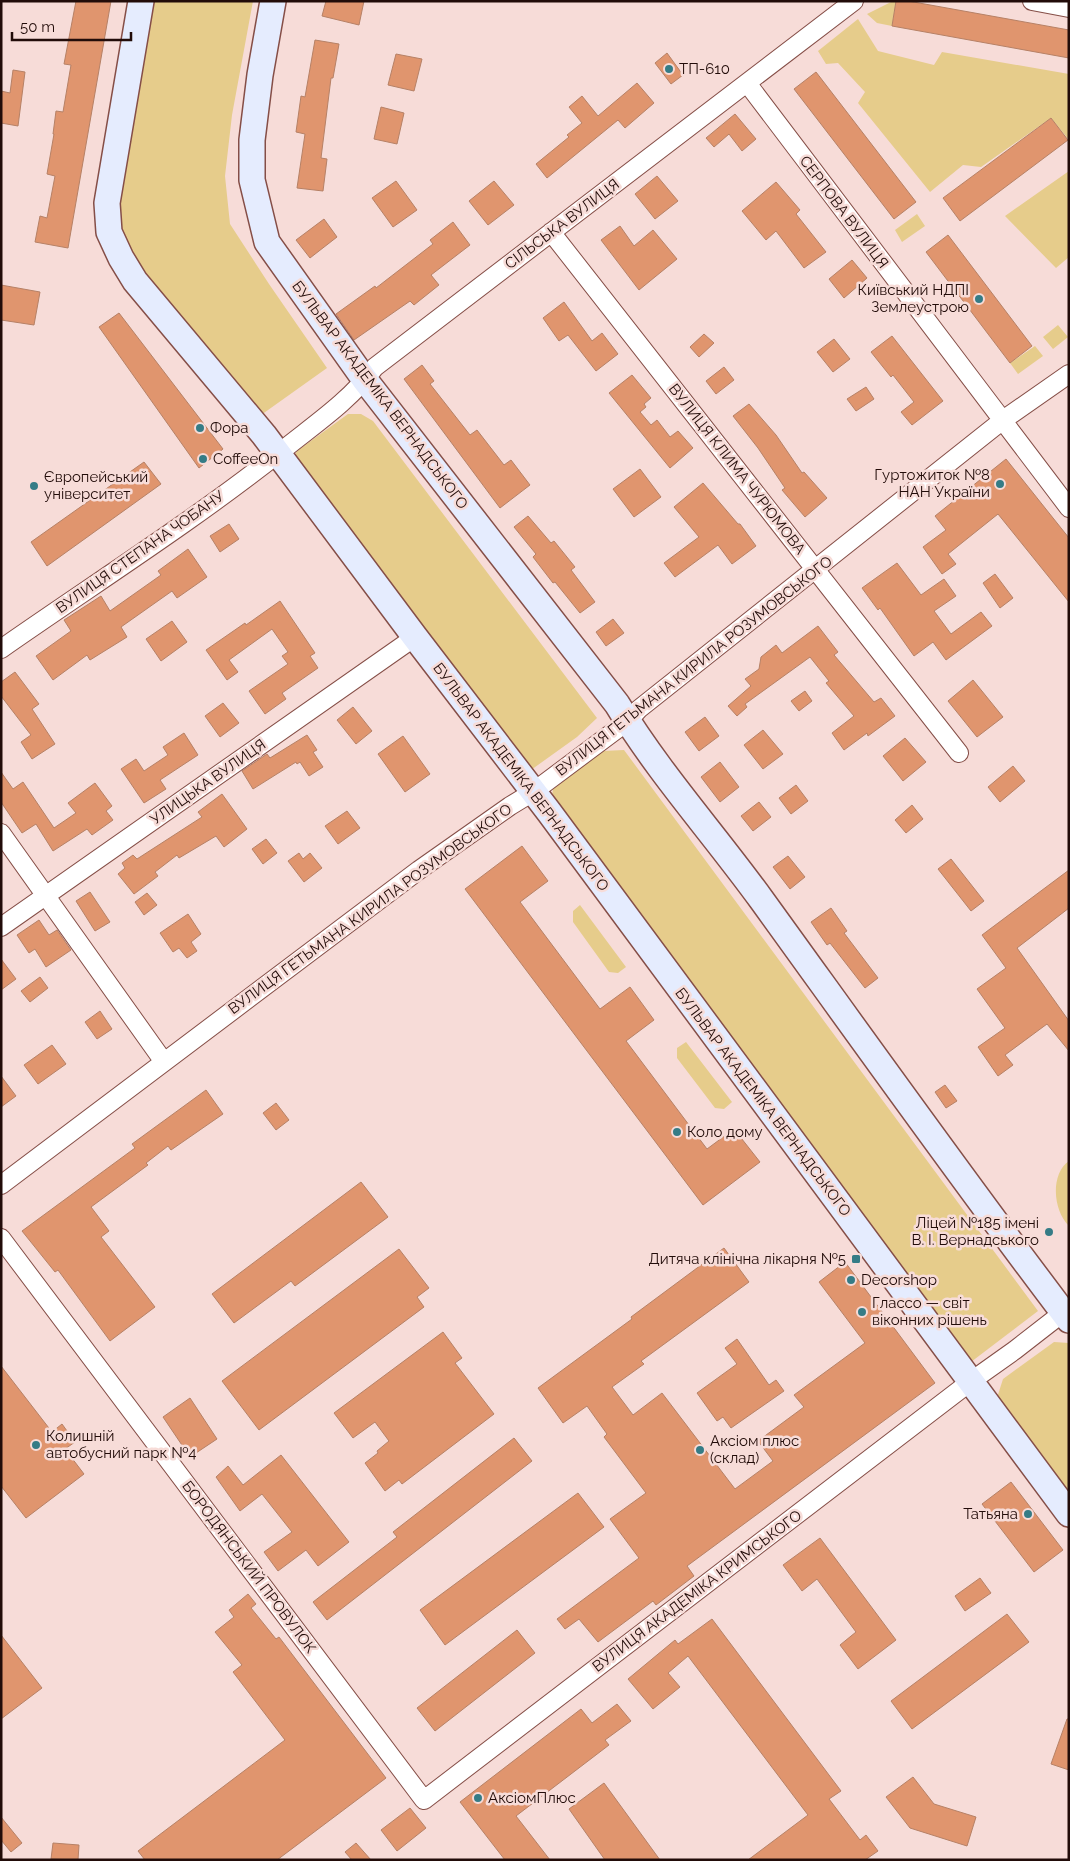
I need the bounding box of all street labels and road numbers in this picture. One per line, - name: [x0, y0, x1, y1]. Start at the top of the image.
- street label: СЕРПОВА ВУЛИЦЯ: [796, 152, 892, 272]
- street label: СІЛЬСЬКА ВУЛИЦЯ: [501, 175, 623, 273]
- street label: БУЛЬВАР АКАДЕМІКА ВЕРНАДСЬКОГО: [288, 277, 472, 513]
- street label: ВУЛИЦЯ КЛИМА ЧУРЮМОВА: [665, 380, 809, 558]
- street label: ВУЛИЦЯ СТЕПАНА ЧОБАНУ: [53, 487, 228, 617]
- street label: ВУЛИЦЯ ГЕТЬМАНА КИРИЛА РОЗУМОВСЬКОГО: [552, 552, 836, 780]
- street label: БУЛЬВАР АКАДЕМІКА ВЕРНАДСЬКОГО: [429, 659, 613, 895]
- street label: УЛИЦЬКА ВУЛИЦЯ: [147, 735, 269, 829]
- street label: ВУЛИЦЯ ГЕТЬМАНА КИРИЛА РОЗУМОВСЬКОГО: [225, 800, 515, 1018]
- street label: БУЛЬВАР АКАДЕМІКА ВЕРНАДСЬКОГО: [671, 984, 855, 1220]
- street label: БОРОДЯНСЬКИЙ ПРОВУЛОК: [178, 1477, 320, 1657]
- street label: ВУЛИЦЯ АКАДЕМІКА КРИМСЬКОГО: [589, 1506, 805, 1676]

